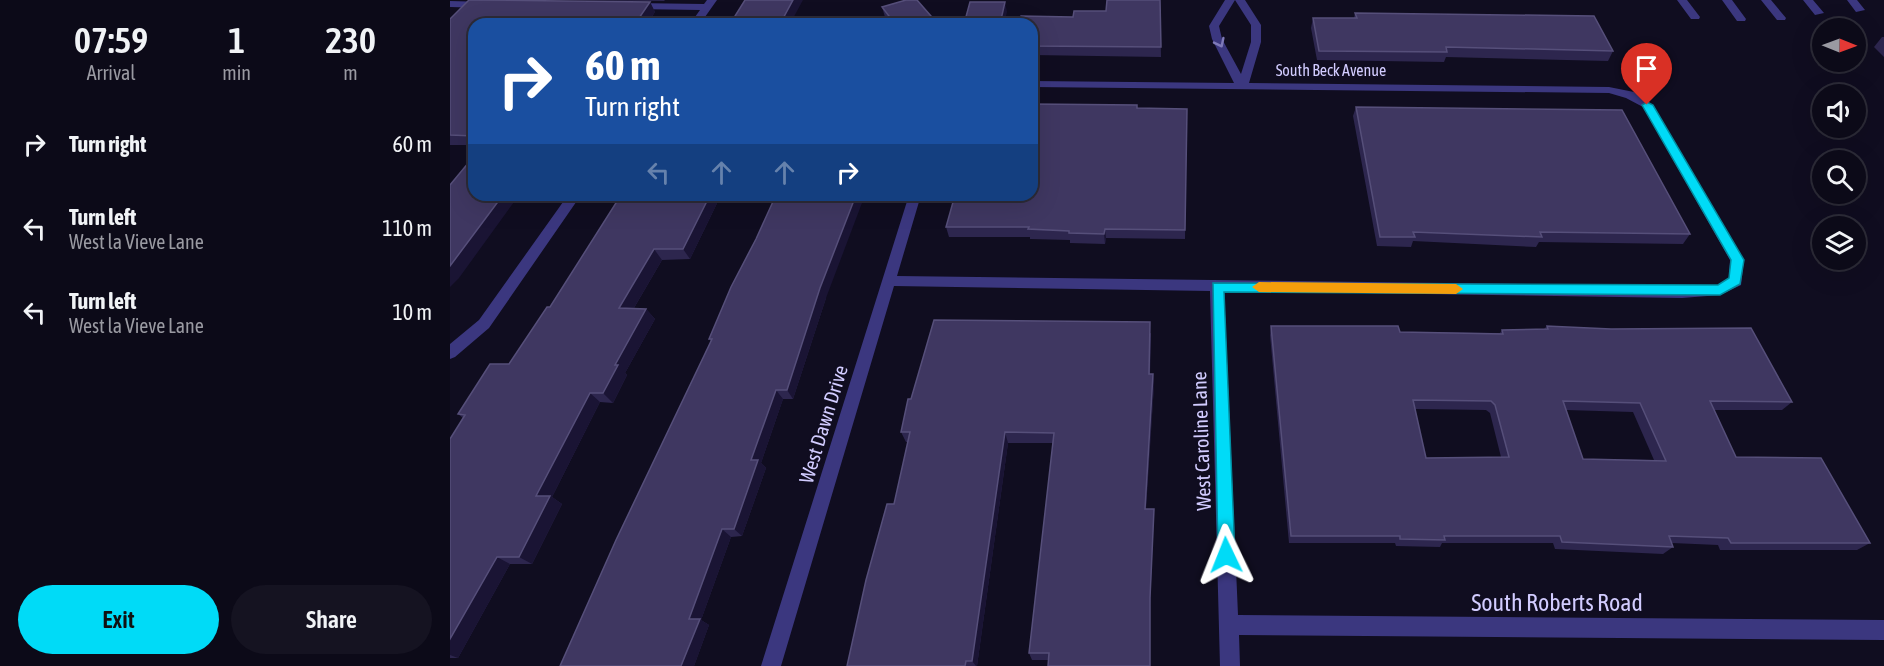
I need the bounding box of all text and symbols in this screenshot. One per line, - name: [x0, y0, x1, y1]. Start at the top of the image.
- north arrow: [1812, 18, 1866, 72]
- map controls: [1812, 18, 1866, 270]
- text: 07:59: [74, 19, 148, 61]
- text: 1: [228, 19, 245, 61]
- text: 230: [325, 19, 376, 61]
- one-way arrow: [1213, 36, 1225, 47]
- text: 60 m: [585, 41, 660, 89]
- icon: right: [486, 42, 564, 120]
- pin: [1621, 43, 1672, 105]
- icon: arrive: [1630, 52, 1663, 85]
- text: Arrival: [87, 61, 136, 84]
- text: min: [222, 61, 251, 84]
- text: m: [343, 61, 358, 84]
- street label: South Beck Avenue: [1276, 61, 1386, 79]
- button: sound: [1812, 84, 1866, 138]
- text: Turn right: [585, 91, 680, 122]
- icon: right: [18, 128, 51, 161]
- text: Turn right: [69, 131, 146, 157]
- text: 60 m: [392, 131, 432, 157]
- button: search: [1812, 150, 1866, 204]
- icon: left: [642, 156, 675, 189]
- icon: ahead: [705, 156, 738, 189]
- icon: ahead: [768, 156, 801, 189]
- icon: right: [831, 156, 864, 189]
- text: Turn left: [69, 204, 136, 230]
- icon: left: [18, 212, 51, 245]
- text: 110 m: [382, 215, 432, 241]
- button: layers: [1812, 216, 1866, 270]
- text: West la Vieve Lane: [69, 230, 204, 253]
- text: Turn left: [69, 288, 136, 314]
- icon: left: [18, 296, 51, 329]
- text: 10 m: [392, 299, 432, 325]
- text: West la Vieve Lane: [69, 314, 204, 337]
- street label: West Dawn Drive: [794, 362, 852, 486]
- street label: West Caroline Lane: [1187, 371, 1215, 511]
- position arrow: [1194, 523, 1258, 587]
- button: Exit: [18, 585, 219, 654]
- button: Share: [231, 585, 432, 654]
- street label: South Roberts Road: [1471, 589, 1643, 616]

